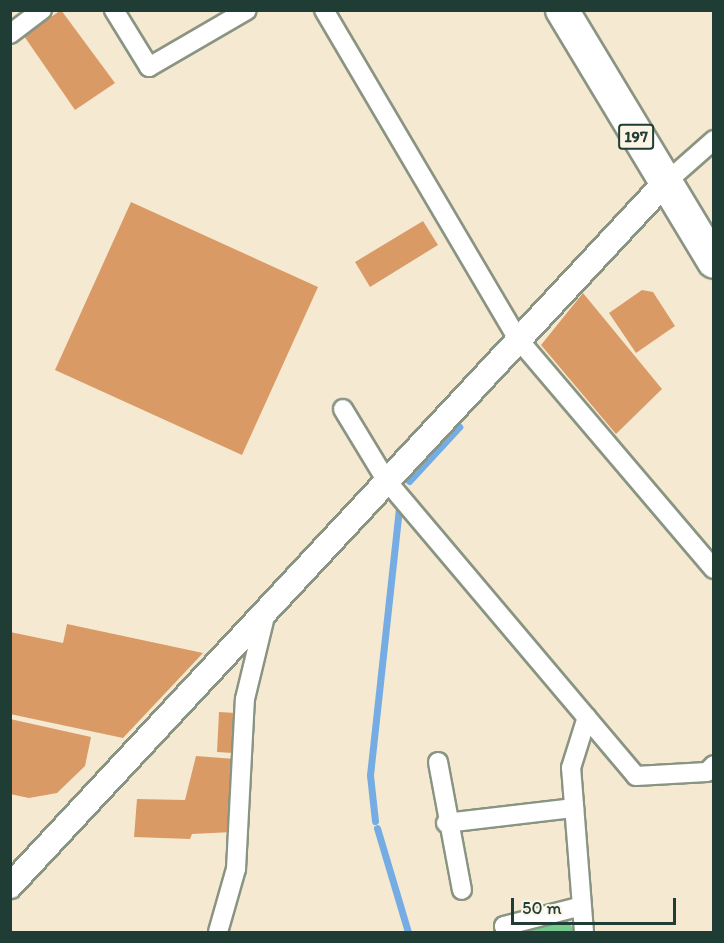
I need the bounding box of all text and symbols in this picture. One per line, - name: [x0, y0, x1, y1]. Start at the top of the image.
- road number: 197: [618, 124, 654, 150]
- scale bar: [514, 886, 679, 924]
- text: 50 m: [522, 897, 562, 919]

